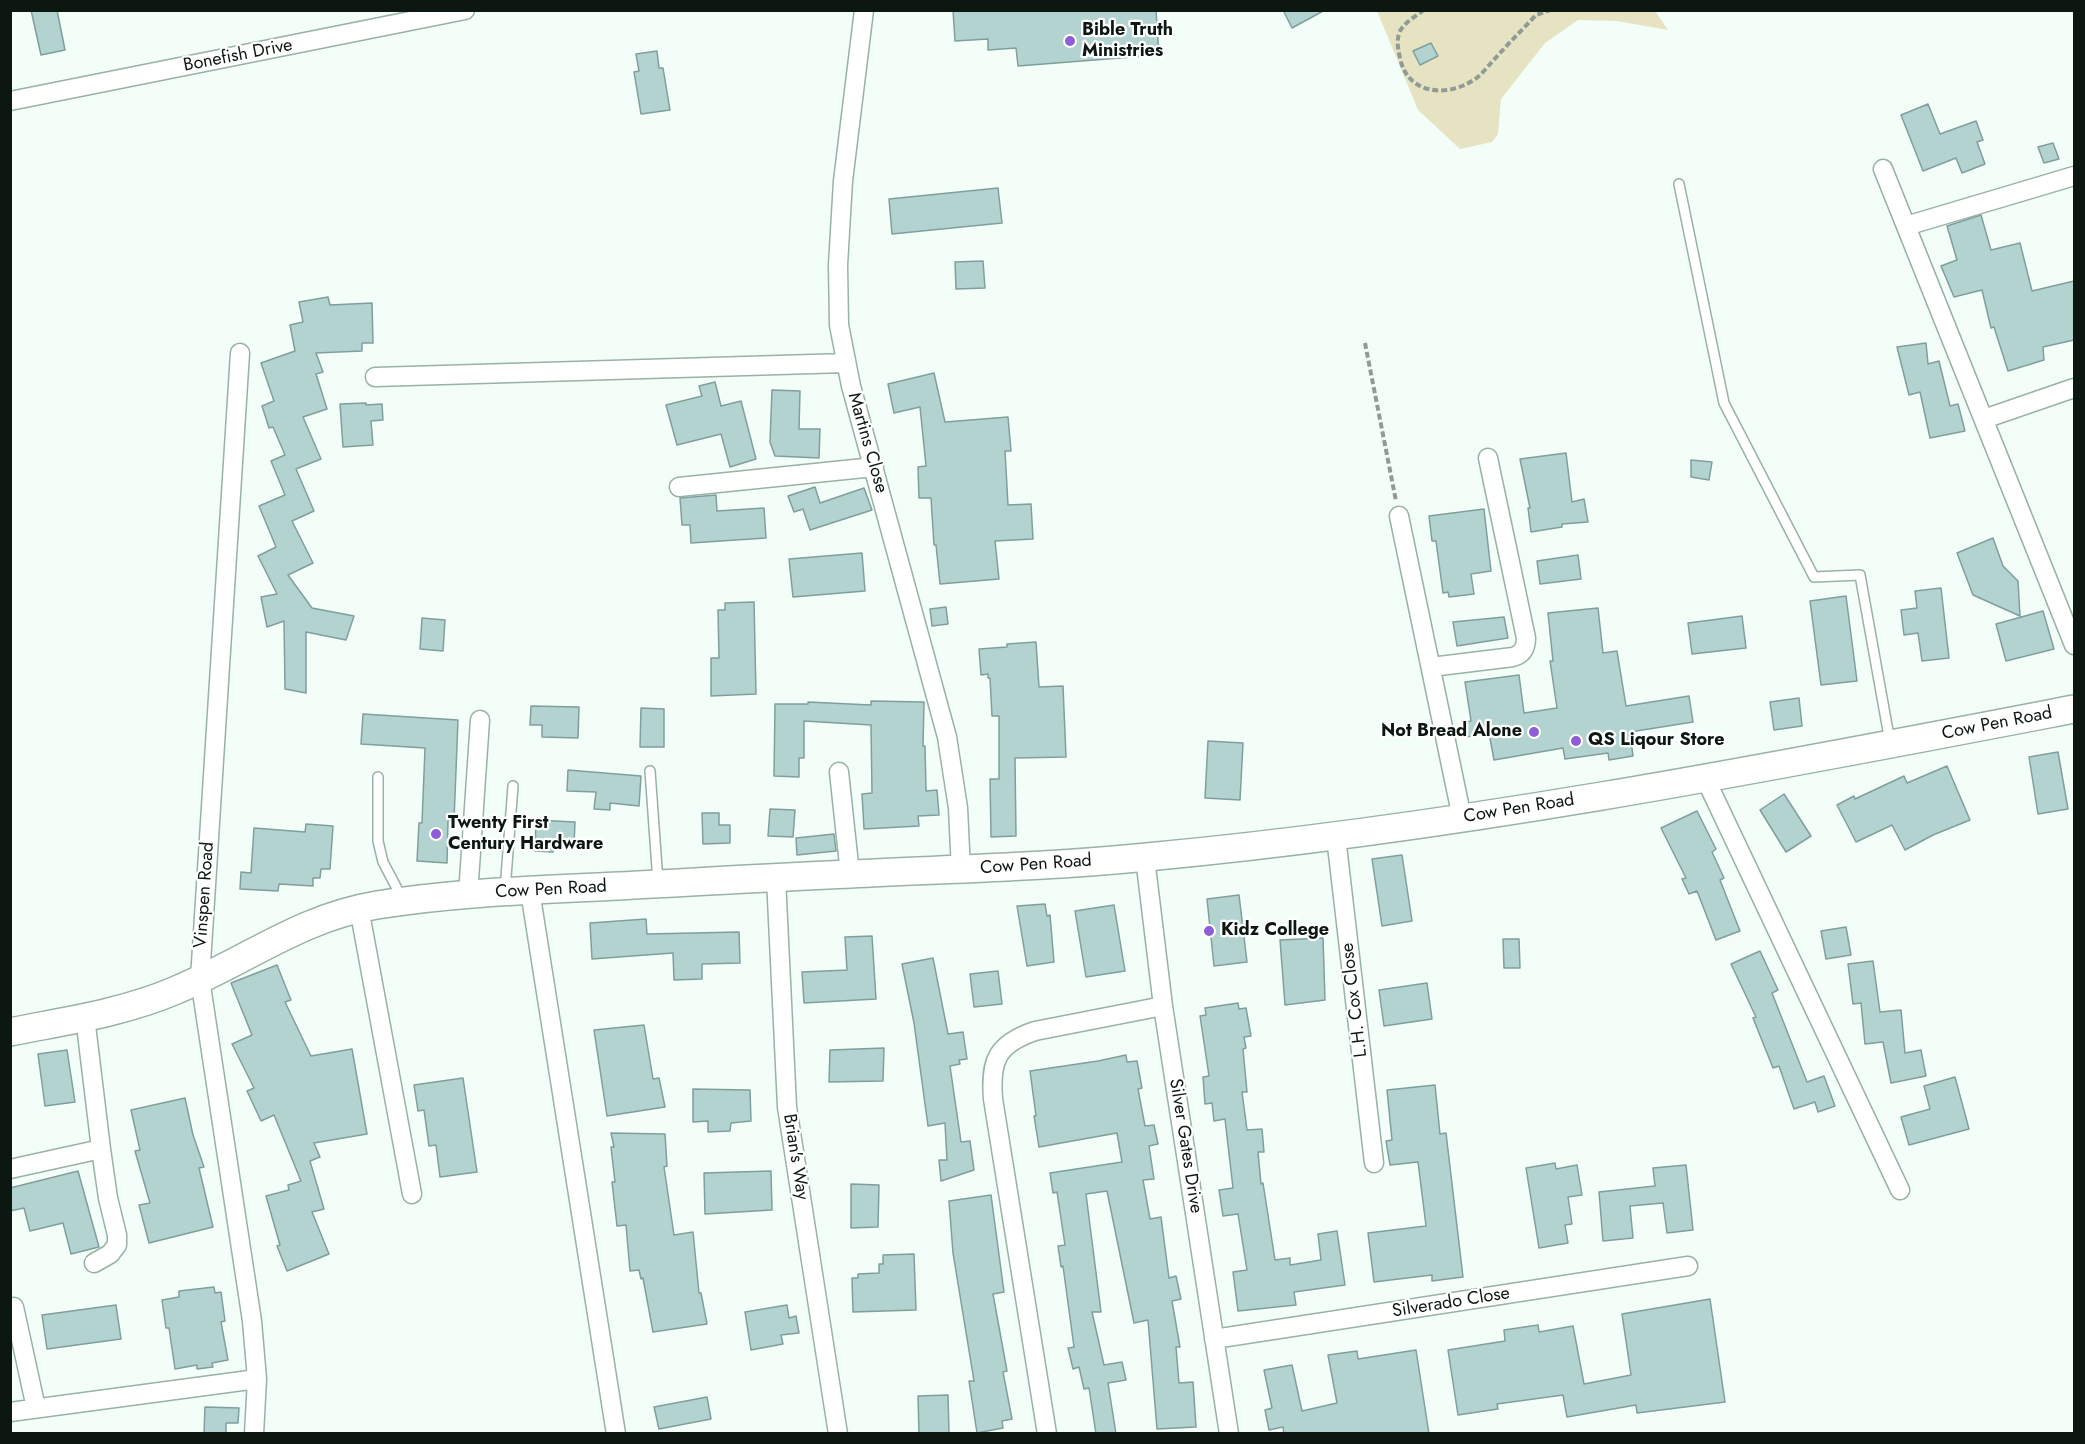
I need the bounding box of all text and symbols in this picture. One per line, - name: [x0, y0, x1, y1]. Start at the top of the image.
- place label: Bible Truth Ministries: [1082, 20, 1173, 63]
- marker: Bible Truth Ministries: [1063, 34, 1077, 48]
- street label: Bonefish Drive: [182, 35, 294, 77]
- street label: Martins Close: [842, 390, 892, 496]
- street label: Cow Pen Road: [1940, 703, 2054, 745]
- place label: Not Bread Alone: [1381, 721, 1522, 743]
- marker: Not Bread Alone: [1527, 725, 1541, 739]
- place label: QS Liqour Store: [1588, 730, 1725, 752]
- marker: QS Liqour Store: [1569, 734, 1583, 748]
- street label: Cow Pen Road: [1462, 790, 1576, 828]
- place label: Twenty First Century Hardware: [448, 813, 603, 856]
- marker: Twenty First Century Hardware: [429, 827, 443, 841]
- street label: Vinspen Road: [191, 841, 219, 949]
- street label: Cow Pen Road: [979, 850, 1093, 880]
- street label: Cow Pen Road: [495, 876, 607, 904]
- place label: Kidz College: [1221, 920, 1329, 942]
- marker: Kidz College: [1202, 924, 1216, 938]
- street label: L.H. Cox Close: [1337, 941, 1373, 1059]
- street label: Silver Gates Drive: [1164, 1077, 1206, 1215]
- street label: Brian's Way: [778, 1112, 812, 1202]
- street label: Silverado Close: [1391, 1283, 1511, 1323]

